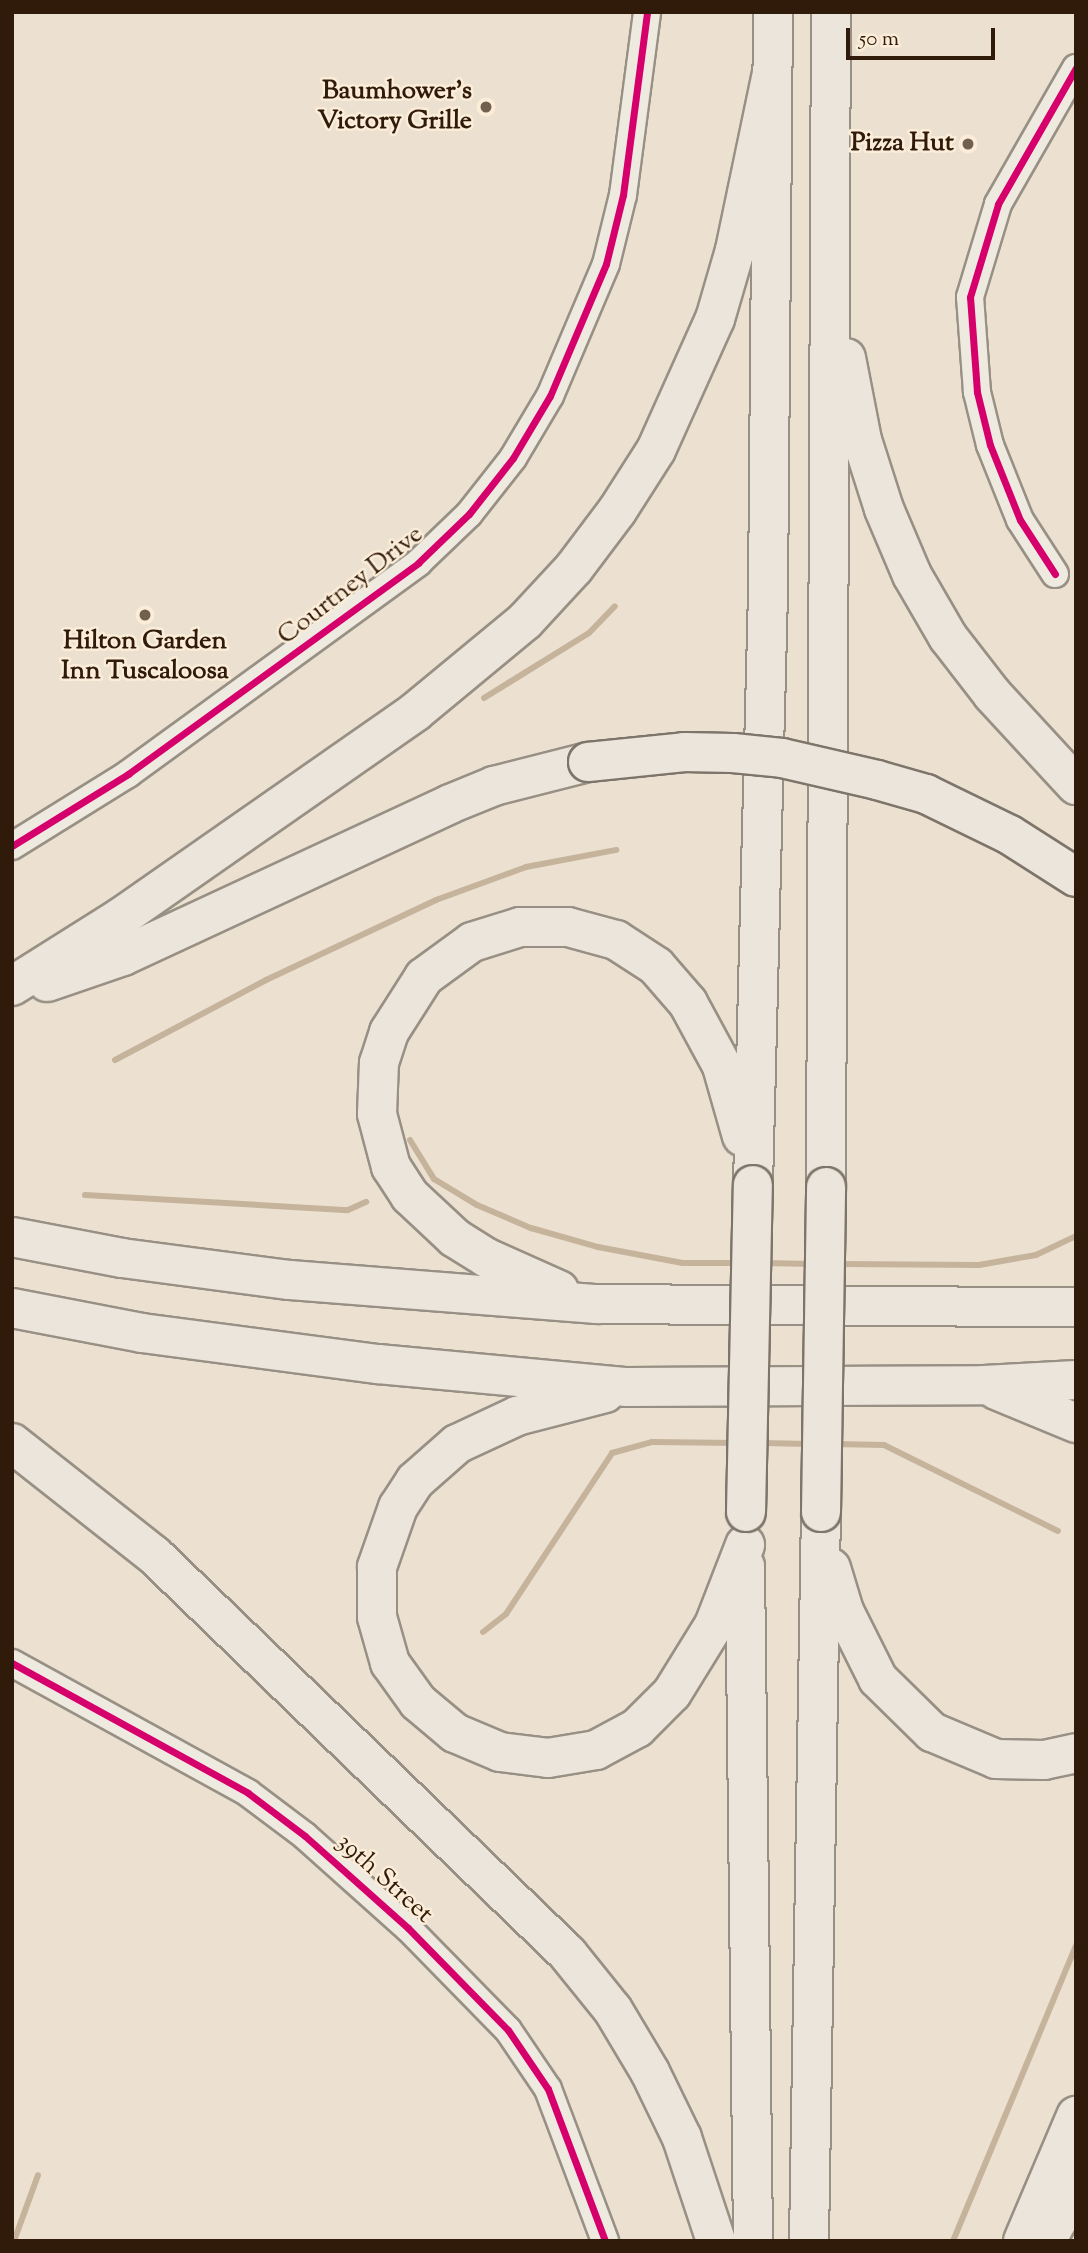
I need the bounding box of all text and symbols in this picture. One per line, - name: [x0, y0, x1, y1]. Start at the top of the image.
- scale bar: [850, 14, 999, 58]
- text: 50 m: [859, 25, 899, 55]
- place label: Baumhower's Victory Grille: [318, 76, 472, 138]
- marker: Baumhower's Victory Grille: [478, 99, 494, 115]
- place label: Pizza Hut: [851, 128, 954, 160]
- marker: Pizza Hut: [960, 136, 976, 152]
- street label: Courtney Drive: [272, 520, 430, 652]
- marker: Hilton Garden Inn Tuscaloosa: [137, 607, 153, 623]
- place label: Hilton Garden Inn Tuscaloosa: [61, 626, 229, 688]
- street label: 39th Street: [329, 1827, 439, 1931]

